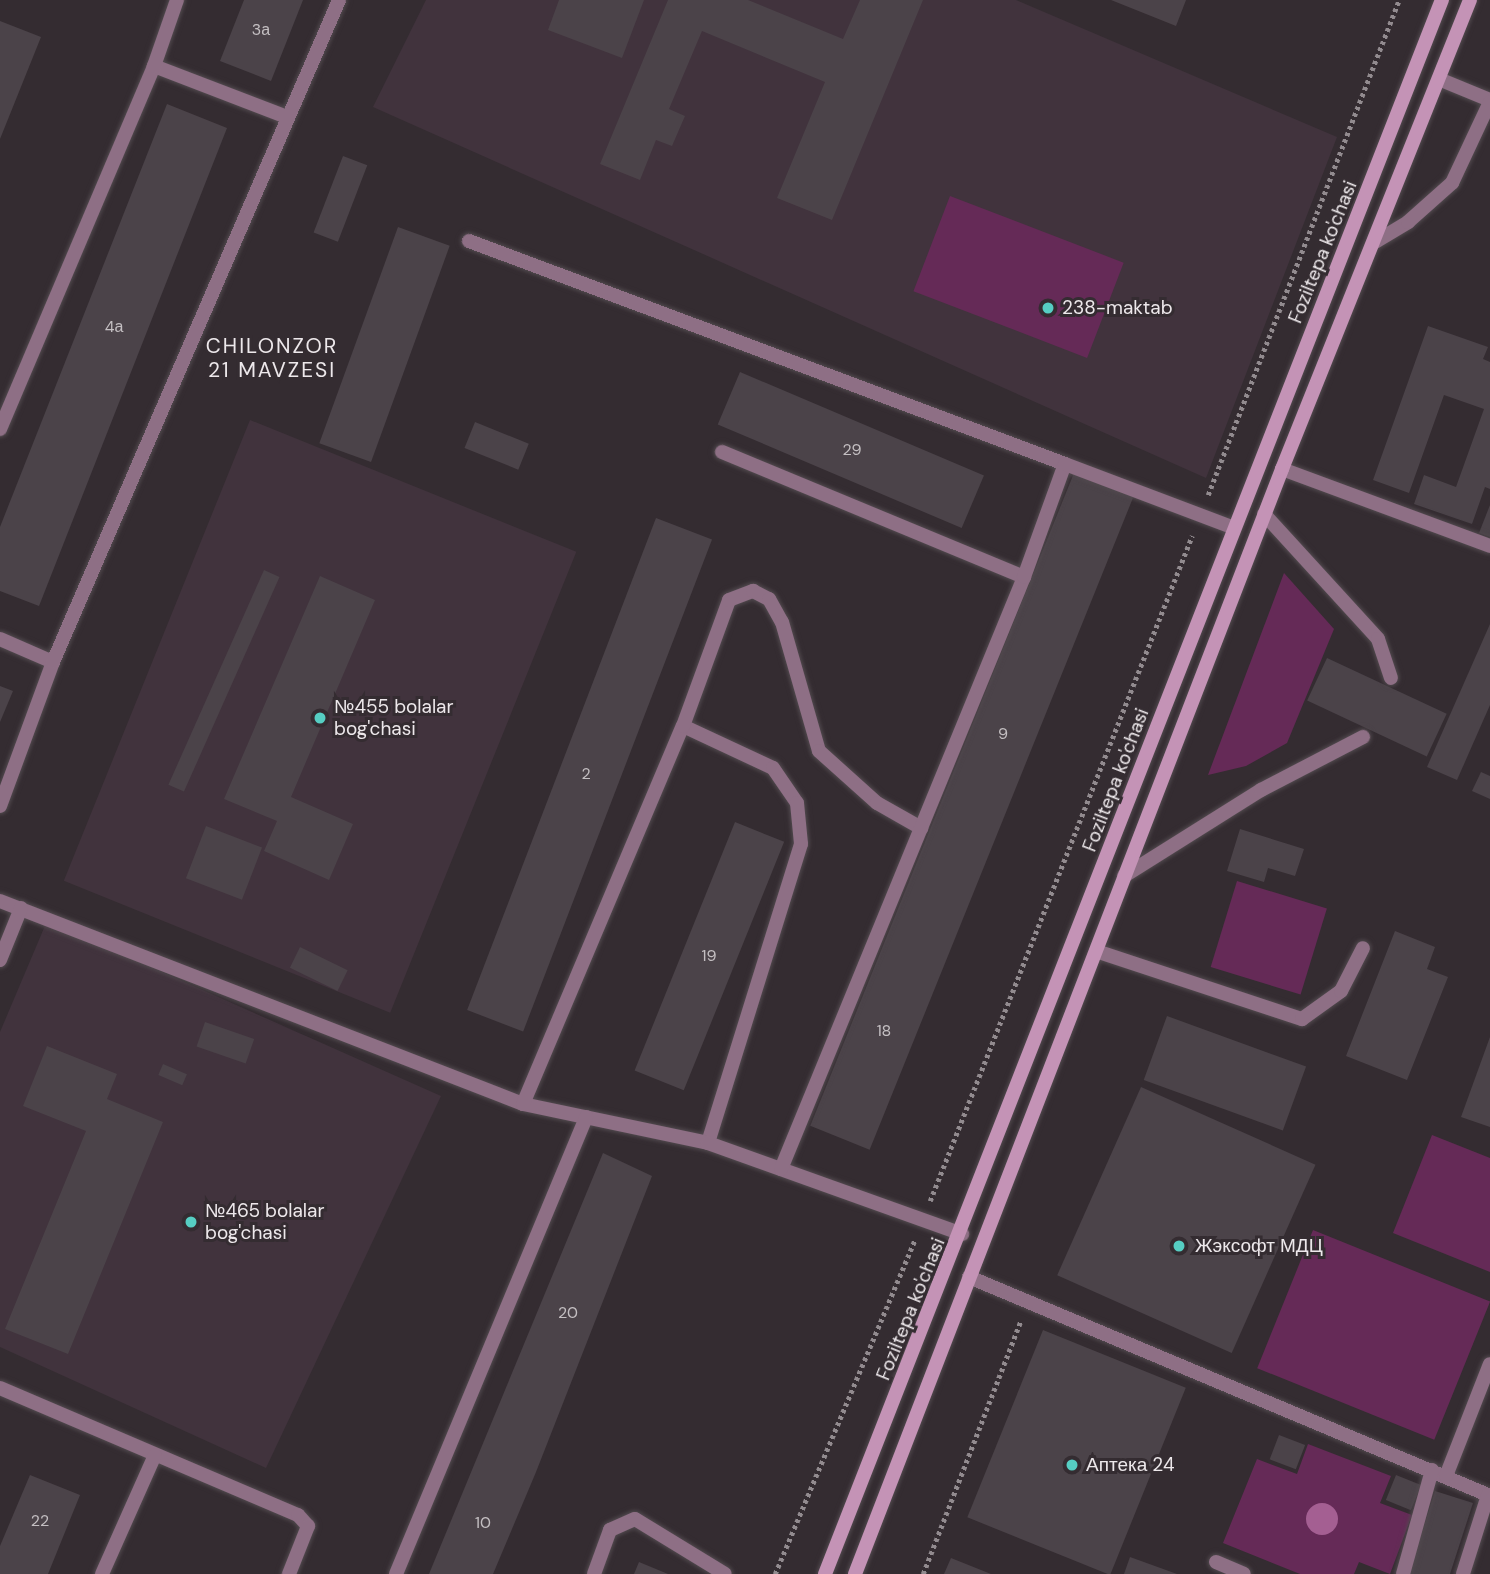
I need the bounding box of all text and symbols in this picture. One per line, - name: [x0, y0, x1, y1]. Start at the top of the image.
- house number: 3а: [252, 20, 270, 40]
- street label: Foziltepa ko'chasi: [1284, 177, 1362, 327]
- place label: 238-maktab: [1062, 297, 1173, 319]
- marker: 238-maktab: [1040, 300, 1056, 316]
- house number: 4а: [105, 317, 123, 337]
- district label: CHILONZOR 21 MAVZESI: [207, 333, 337, 383]
- house number: 29: [842, 440, 862, 460]
- place label: №455 bolalar bog'chasi: [334, 696, 453, 740]
- street label: Foziltepa ko'chasi: [1078, 705, 1154, 855]
- marker: №455 bolalar bog'chasi: [312, 710, 328, 726]
- house number: 9: [998, 724, 1008, 744]
- house number: 2: [581, 764, 591, 784]
- house number: 19: [701, 946, 717, 966]
- house number: 18: [877, 1021, 891, 1041]
- place label: №465 bolalar bog'chasi: [205, 1200, 324, 1244]
- marker: №465 bolalar bog'chasi: [183, 1214, 199, 1230]
- street label: Foziltepa ko'chasi: [872, 1234, 950, 1384]
- place label: Жэксофт МДЦ: [1195, 1235, 1323, 1257]
- marker: Жэксофт МДЦ: [1169, 1236, 1189, 1256]
- house number: 20: [558, 1303, 578, 1323]
- place label: Аптека 24: [1086, 1454, 1175, 1476]
- marker: Аптека 24: [1064, 1457, 1080, 1473]
- house number: 22: [31, 1511, 49, 1531]
- house number: 10: [475, 1513, 491, 1533]

